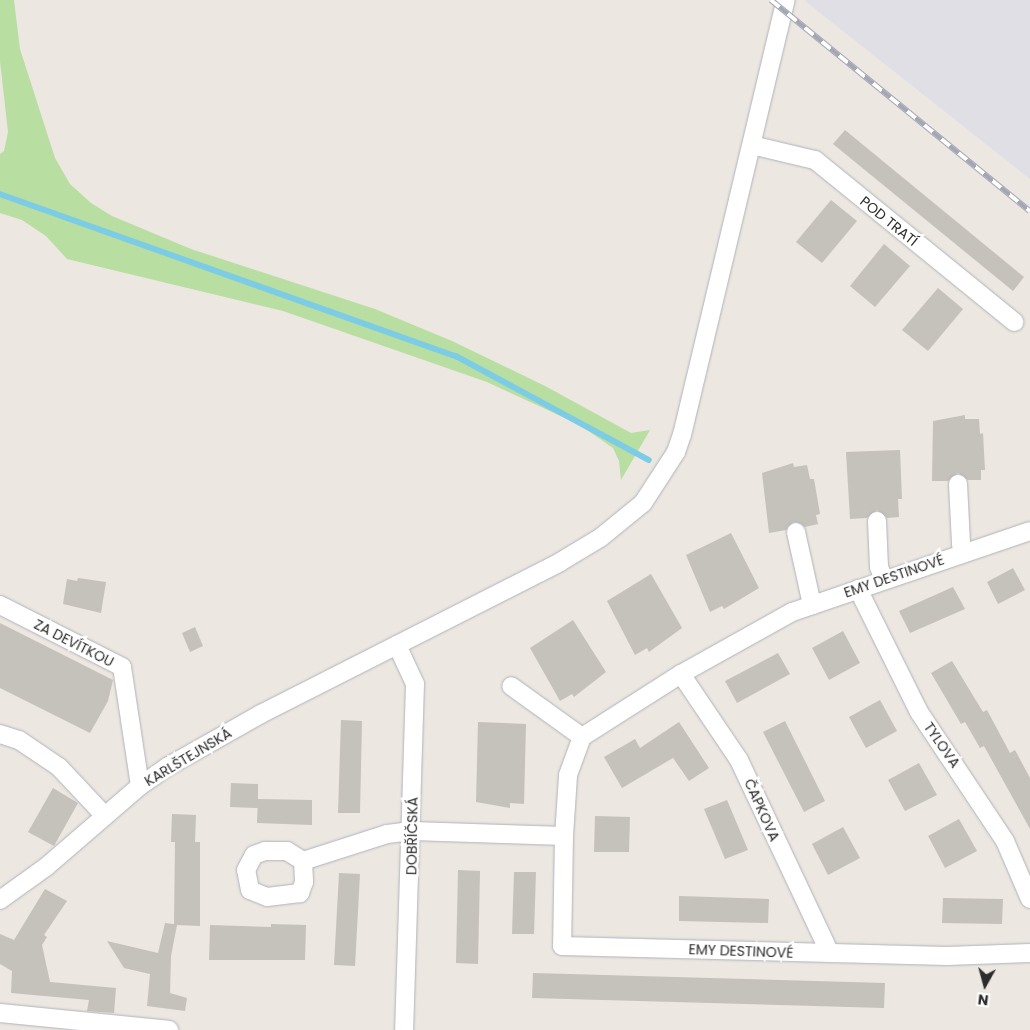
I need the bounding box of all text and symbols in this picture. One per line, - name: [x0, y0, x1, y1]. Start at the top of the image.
- street label: POD TRATÍ: [857, 193, 921, 249]
- street label: EMY DESTINOVÉ: [842, 551, 946, 601]
- street label: ZA DEVÍTKOU: [31, 616, 117, 670]
- street label: TYLOVA: [920, 719, 964, 771]
- street label: KARLŠTEJNSKÁ: [141, 724, 235, 790]
- street label: ČAPKOVA: [741, 776, 783, 844]
- street label: DOBŘÍČSKÁ: [403, 797, 421, 875]
- street label: EMY DESTINOVÉ: [688, 941, 794, 961]
- north arrow: [960, 960, 1010, 1010]
- text: N: [977, 989, 990, 1010]

